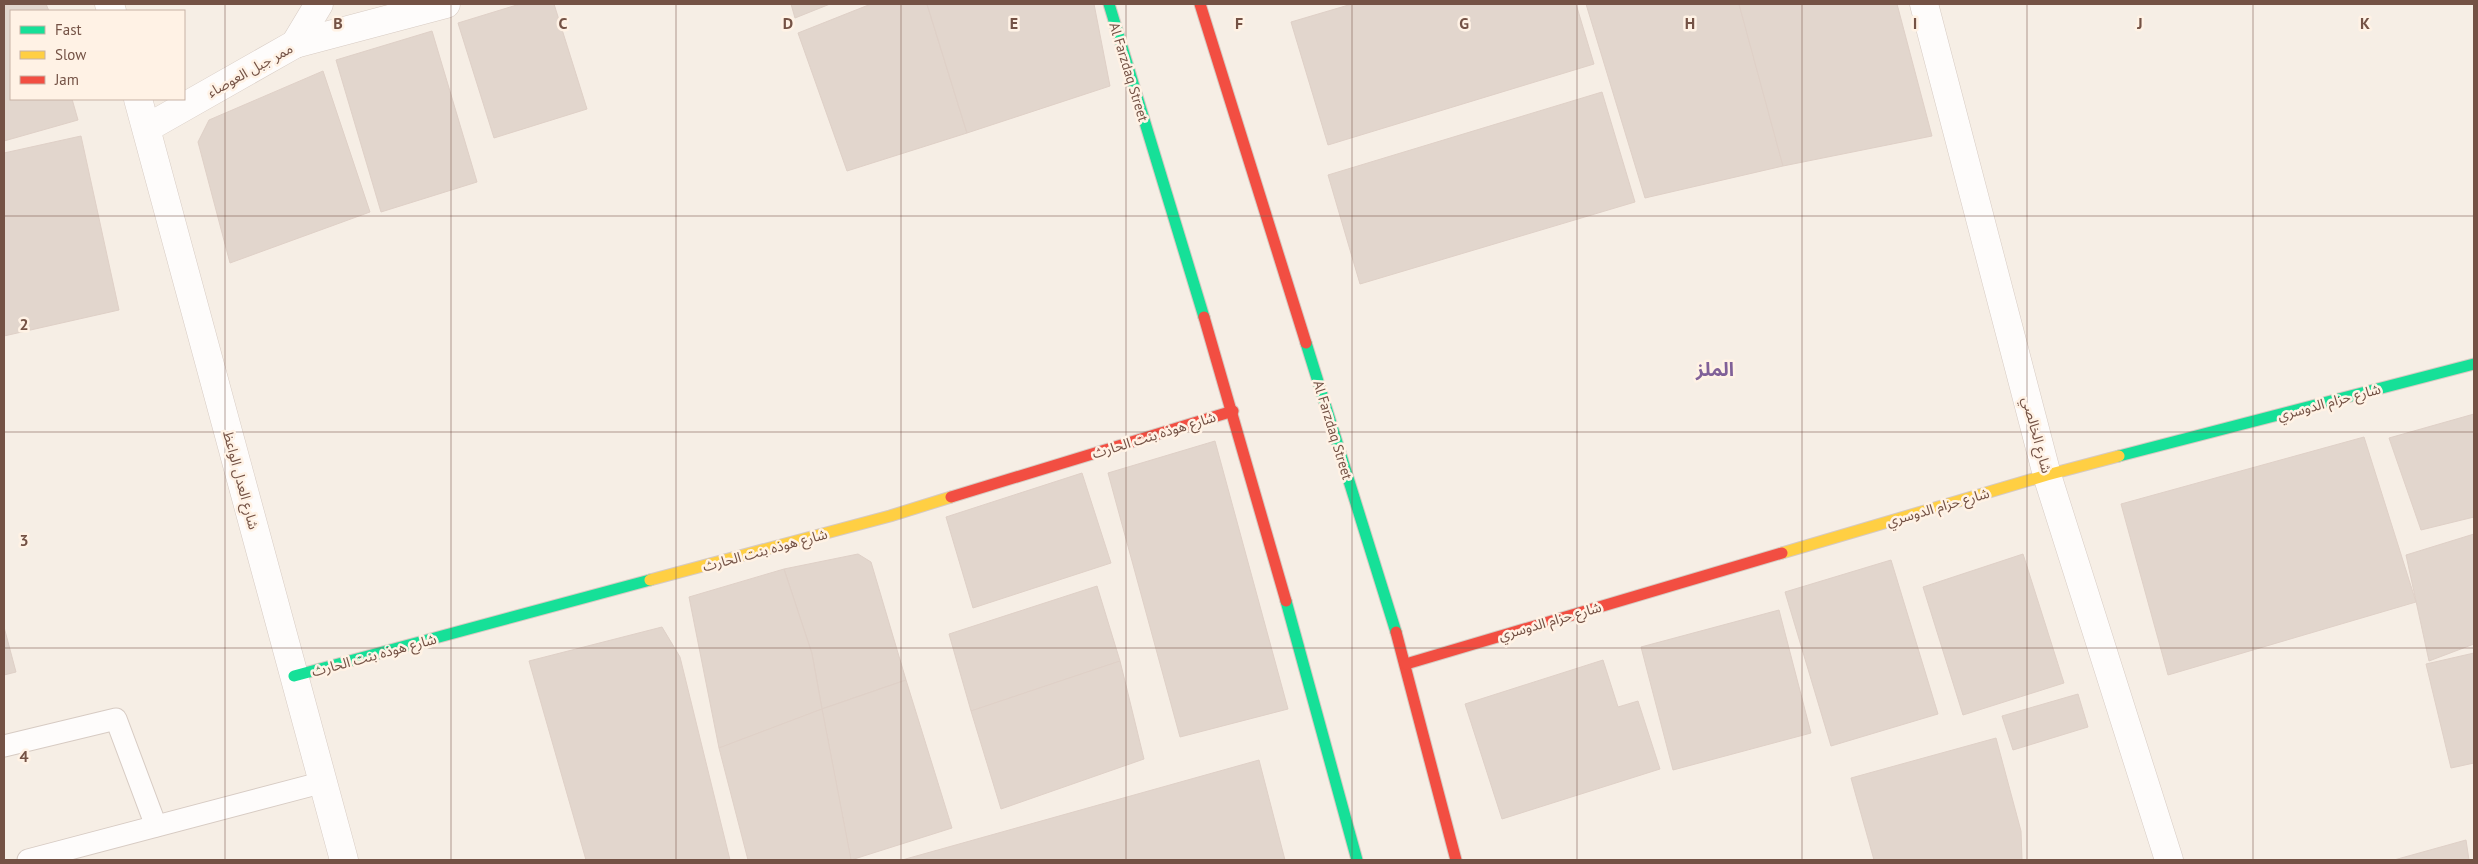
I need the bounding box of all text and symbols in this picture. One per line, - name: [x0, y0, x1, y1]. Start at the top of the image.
- legend: [10, 10, 185, 100]
- text: B: [333, 13, 343, 33]
- text: C: [559, 13, 568, 33]
- text: D: [783, 13, 793, 33]
- text: E: [1010, 13, 1018, 33]
- text: F: [1235, 13, 1243, 33]
- text: G: [1459, 13, 1469, 33]
- text: H: [1685, 13, 1695, 33]
- text: I: [1913, 13, 1917, 33]
- text: J: [2136, 13, 2143, 33]
- text: K: [2360, 13, 2370, 33]
- text: Fast: [55, 20, 82, 39]
- street label: Al Farzdaq Street: [1105, 20, 1153, 124]
- street label: ممر جبل العوصاء: [204, 39, 296, 101]
- text: Slow: [55, 45, 86, 64]
- text: Jam: [54, 70, 79, 89]
- text: 2: [19, 314, 29, 334]
- district label: الملز: [1695, 357, 1734, 381]
- street label: Al Farzdaq Street: [1309, 378, 1357, 482]
- street label: شارع حزام الدوسري: [2275, 380, 2383, 427]
- street label: شارع الخالصي: [2016, 395, 2056, 476]
- street label: شارع هوذه بنت الحارث: [1090, 408, 1219, 464]
- street label: شارع العدل الواعظ: [217, 429, 263, 532]
- street label: شارع حزام الدوسري: [1884, 484, 1992, 532]
- street label: شارع هوذه بنت الحارث: [701, 525, 830, 577]
- text: 3: [19, 530, 29, 550]
- street label: شارع حزام الدوسري: [1496, 598, 1604, 646]
- street label: شارع هوذه بنت الحارث: [310, 630, 439, 682]
- text: 4: [19, 746, 29, 766]

